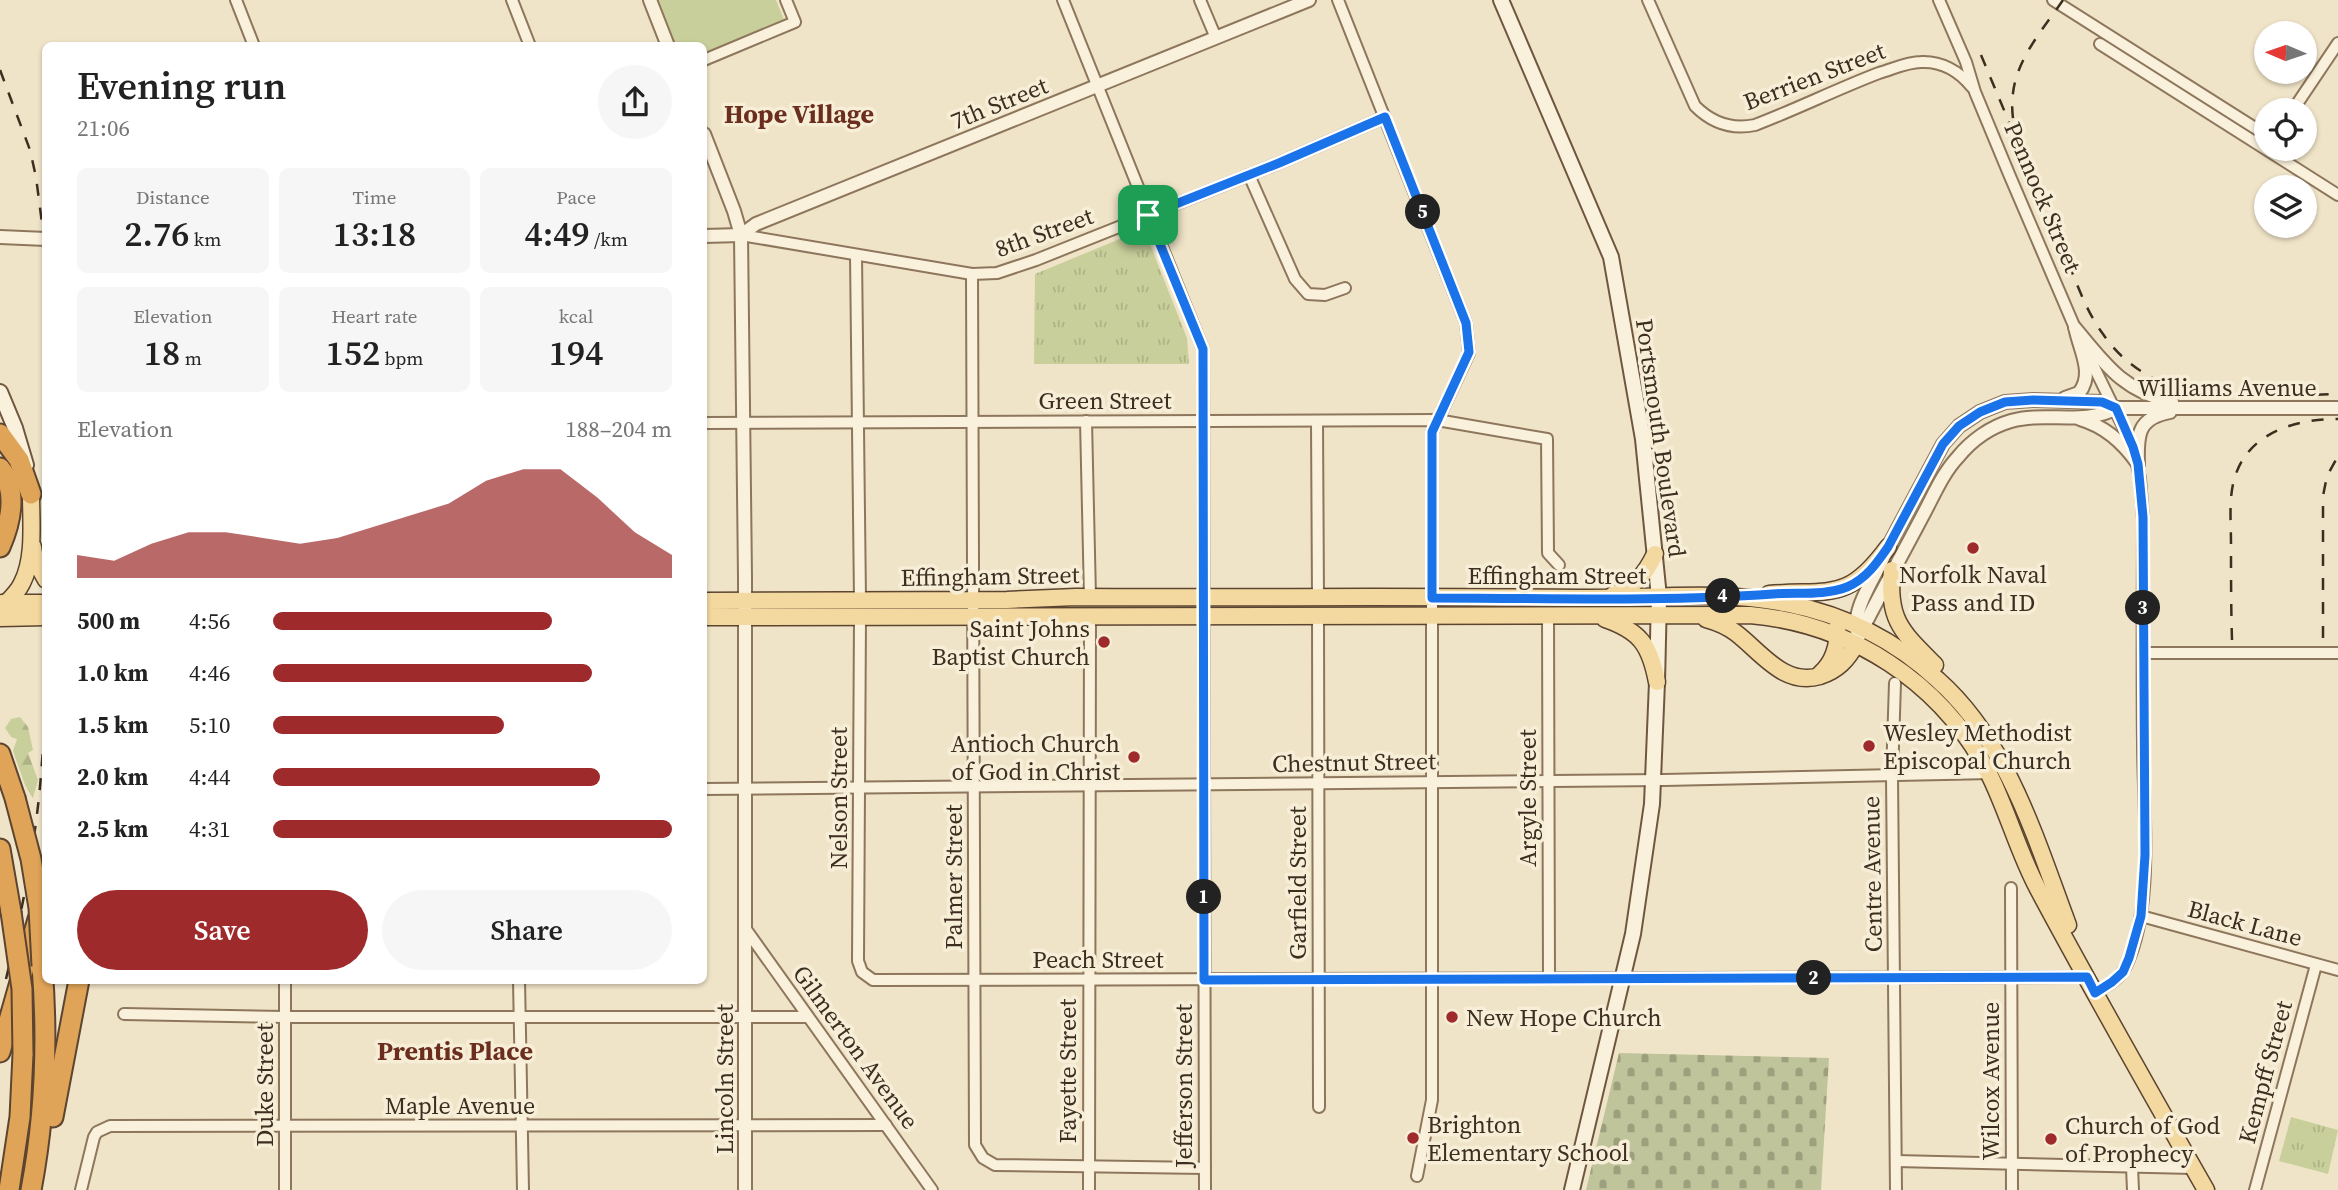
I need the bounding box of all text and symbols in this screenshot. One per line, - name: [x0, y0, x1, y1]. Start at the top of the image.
- north arrow: [2254, 21, 2317, 84]
- map controls: [2254, 21, 2317, 238]
- street label: Berrien Street: [1738, 34, 1890, 118]
- text: Evening run: [77, 60, 286, 112]
- button: share: [598, 65, 672, 139]
- street label: 7th Street: [946, 69, 1053, 137]
- district label: Hope Village: [724, 96, 874, 132]
- button: locate: [2254, 98, 2317, 161]
- text: 21:06: [77, 112, 130, 144]
- street label: Pennock Street: [1996, 117, 2090, 277]
- button: layers: [2254, 175, 2317, 238]
- text: Distance: [136, 184, 210, 210]
- text: Time: [353, 184, 396, 210]
- text: Pace: [556, 184, 596, 210]
- pin: [1118, 185, 1178, 245]
- pin: 5: [1406, 194, 1440, 230]
- icon: arrive: [1129, 196, 1167, 234]
- text: 5: [1417, 198, 1428, 224]
- street label: 8th Street: [990, 199, 1098, 265]
- text: 2.76: [124, 210, 189, 258]
- text: 13:18: [333, 210, 416, 258]
- text: 4:49: [525, 210, 590, 258]
- text: km: [189, 226, 221, 252]
- text: /km: [590, 226, 628, 252]
- text: Elevation: [133, 303, 213, 329]
- text: Heart rate: [331, 303, 418, 329]
- text: kcal: [559, 303, 593, 329]
- street label: Portsmouth Boulevard: [1628, 317, 1694, 560]
- text: 18: [144, 329, 180, 377]
- text: 152: [325, 329, 380, 377]
- text: 194: [549, 329, 603, 377]
- text: m: [180, 345, 202, 371]
- text: bpm: [380, 345, 424, 371]
- street label: Williams Avenue: [2137, 371, 2317, 404]
- street label: Green Street: [1039, 384, 1172, 417]
- text: Elevation: [77, 413, 173, 445]
- text: 188–204 m: [565, 413, 672, 445]
- marker: Norfolk Naval Pass and ID: [1965, 540, 1981, 556]
- street label: Effingham Street: [900, 558, 1080, 594]
- place label: Norfolk Naval Pass and ID: [1899, 558, 2047, 619]
- street label: Effingham Street: [1468, 559, 1647, 592]
- pin: 4: [1706, 578, 1740, 614]
- text: 4: [1717, 582, 1728, 608]
- pin: 3: [2126, 590, 2160, 626]
- text: 3: [2137, 594, 2148, 620]
- text: 500 m: [77, 605, 140, 637]
- text: 4:56: [189, 605, 230, 637]
- place label: Saint Johns Baptist Church: [931, 612, 1090, 673]
- marker: Saint Johns Baptist Church: [1096, 634, 1112, 650]
- text: 1.0 km: [77, 657, 148, 689]
- text: 4:46: [189, 657, 230, 689]
- text: 1.5 km: [77, 709, 148, 741]
- text: 5:10: [189, 709, 230, 741]
- place label: Wesley Methodist Episcopal Church: [1883, 716, 2072, 777]
- street label: Nelson Street: [822, 727, 855, 869]
- place label: Antioch Church of God in Christ: [951, 727, 1120, 788]
- street label: Argyle Street: [1511, 729, 1544, 867]
- marker: Wesley Methodist Episcopal Church: [1861, 738, 1877, 754]
- street label: Chestnut Street: [1272, 744, 1436, 780]
- marker: Antioch Church of God in Christ: [1126, 749, 1142, 765]
- text: 2.0 km: [77, 761, 148, 793]
- text: 4:44: [189, 761, 230, 793]
- street label: Centre Avenue: [1854, 796, 1890, 952]
- street label: Palmer Street: [937, 804, 970, 950]
- street label: Garfield Street: [1281, 806, 1314, 960]
- text: 2.5 km: [77, 813, 148, 845]
- text: 4:31: [189, 813, 230, 845]
- pin: 1: [1186, 880, 1222, 914]
- text: 1: [1198, 883, 1209, 909]
- button: Save: [77, 890, 368, 970]
- button: Share: [382, 890, 672, 970]
- street label: Black Lane: [2184, 892, 2306, 954]
- street label: Peach Street: [1032, 943, 1164, 976]
- street label: Gilmerton Avenue: [785, 958, 927, 1136]
- pin: 2: [1797, 960, 1832, 996]
- text: 2: [1808, 964, 1819, 990]
- street label: Kempff Street: [2230, 997, 2300, 1147]
- street label: Fayette Street: [1051, 998, 1084, 1143]
- place label: New Hope Church: [1466, 1001, 1662, 1034]
- street label: Wilcox Avenue: [1974, 1002, 2007, 1160]
- street label: Lincoln Street: [708, 1004, 741, 1154]
- street label: Jefferson Street: [1167, 1004, 1200, 1169]
- marker: New Hope Church: [1444, 1009, 1460, 1025]
- street label: Duke Street: [248, 1023, 281, 1147]
- district label: Prentis Place: [377, 1033, 533, 1069]
- street label: Maple Avenue: [385, 1089, 535, 1122]
- place label: Brighton Elementary School: [1427, 1108, 1629, 1169]
- place label: Church of God of Prophecy: [2065, 1109, 2221, 1170]
- marker: Brighton Elementary School: [1405, 1130, 1421, 1146]
- marker: Church of God of Prophecy: [2043, 1131, 2059, 1147]

